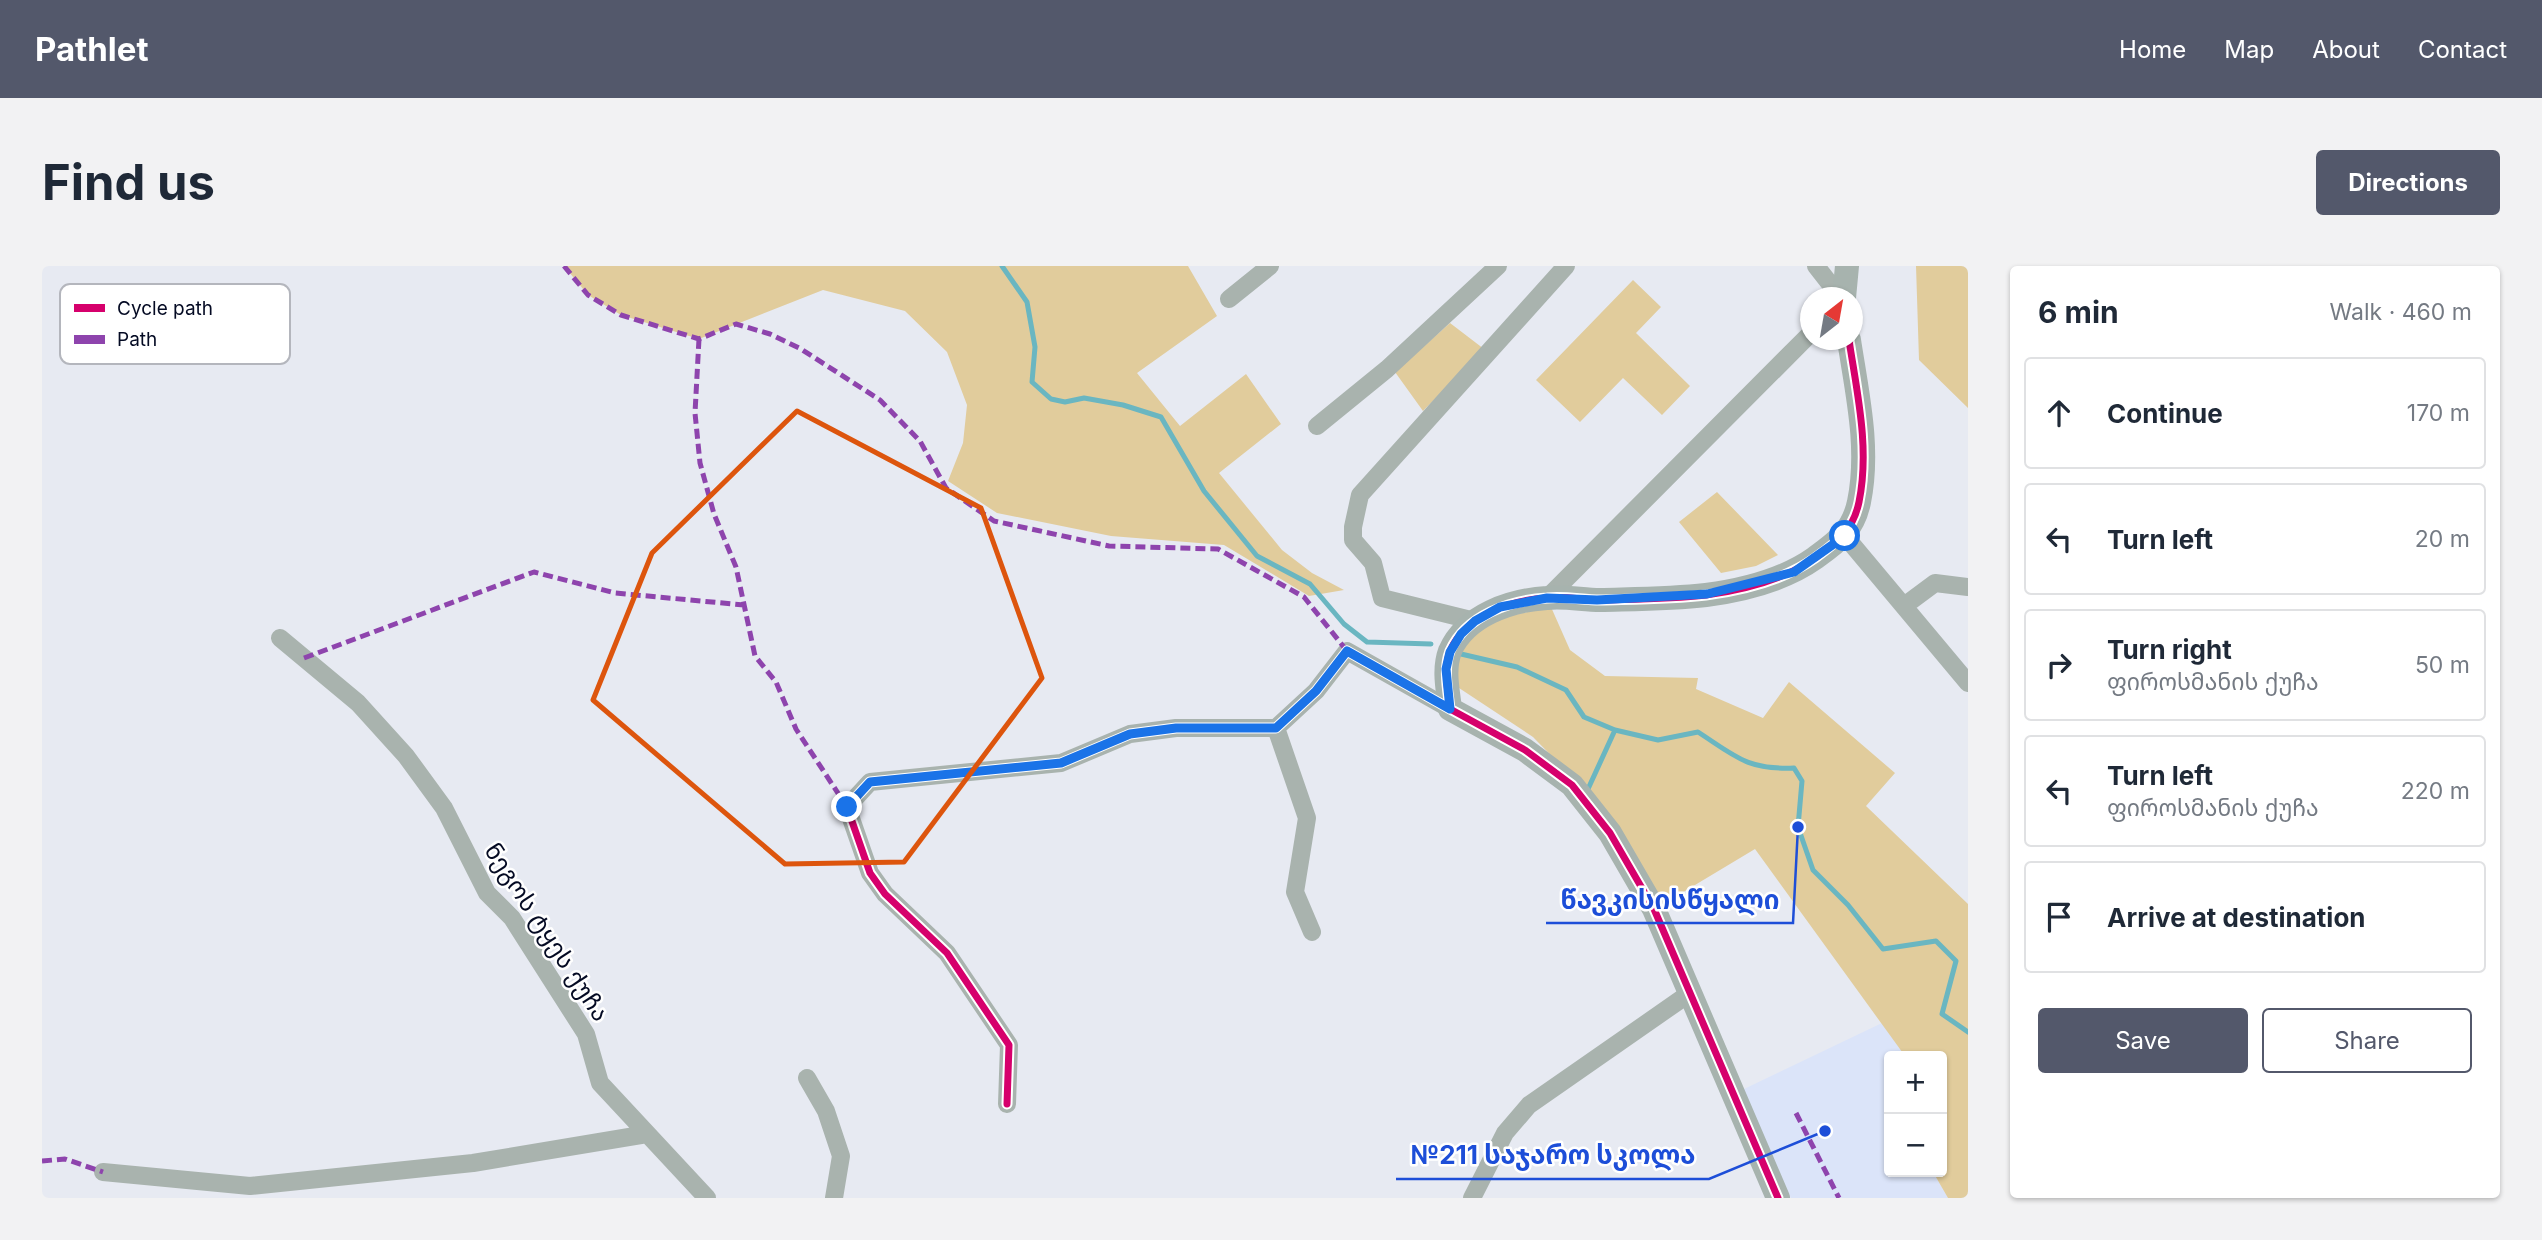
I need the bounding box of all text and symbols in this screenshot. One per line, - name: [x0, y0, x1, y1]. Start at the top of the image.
- text: Pathlet: [35, 29, 149, 69]
- text: Home: [2119, 35, 2186, 64]
- text: Map: [2224, 35, 2274, 64]
- text: About: [2312, 35, 2380, 64]
- text: Contact: [2418, 35, 2507, 64]
- button: Directions: [2316, 150, 2500, 215]
- text: Find us: [42, 153, 215, 212]
- legend: [60, 284, 290, 364]
- north arrow: [1800, 287, 1863, 350]
- text: 6 min: [2038, 294, 2119, 330]
- text: Cycle path: [117, 297, 213, 320]
- text: Walk · 460 m: [2330, 298, 2472, 326]
- text: Path: [117, 328, 157, 351]
- icon: ahead: [2040, 394, 2078, 432]
- text: Continue: [2107, 398, 2223, 429]
- text: 170 m: [2407, 399, 2470, 427]
- route start: [1829, 520, 1860, 551]
- icon: left: [2040, 520, 2078, 558]
- text: Turn left: [2107, 524, 2213, 555]
- text: 20 m: [2415, 525, 2470, 553]
- text: Turn right: [2107, 634, 2232, 665]
- icon: right: [2040, 646, 2078, 684]
- text: 50 m: [2415, 651, 2470, 679]
- text: ფიროსმანის ქუჩა: [2107, 668, 2319, 696]
- text: Turn left: [2107, 760, 2213, 791]
- icon: left: [2040, 772, 2078, 810]
- text: 220 m: [2401, 777, 2470, 805]
- route end: [831, 791, 862, 822]
- text: ფიროსმანის ქუჩა: [2107, 794, 2319, 822]
- street label: ნეგოს ტყეს ქუჩა: [479, 837, 615, 1027]
- callout: წავკისისწყალი: [1546, 876, 1793, 923]
- text: წავკისისწყალი: [1561, 884, 1779, 916]
- icon: arrive: [2040, 898, 2078, 936]
- text: Arrive at destination: [2107, 902, 2366, 933]
- button: Save: [2038, 1008, 2248, 1073]
- button: Share: [2262, 1008, 2472, 1073]
- map controls: [1884, 1051, 1947, 1177]
- button: +: [1884, 1051, 1947, 1114]
- button: −: [1884, 1114, 1947, 1177]
- callout: №211 საჯარო სკოლა: [1396, 1132, 1709, 1179]
- text: №211 საჯარო სკოლა: [1411, 1139, 1695, 1171]

